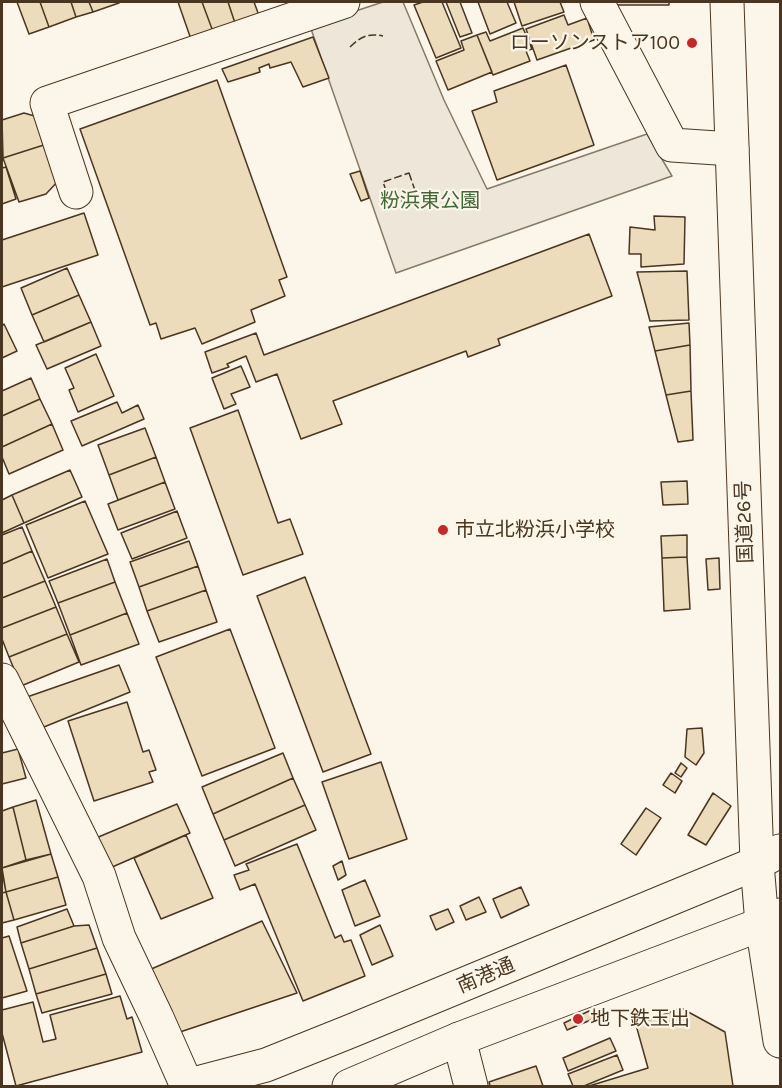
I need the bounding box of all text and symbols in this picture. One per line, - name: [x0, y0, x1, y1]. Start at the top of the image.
- place label: ローソンストア100: [510, 31, 680, 55]
- marker: ローソンストア100: [685, 36, 699, 50]
- park label: 粉浜東公園: [380, 189, 480, 213]
- street label: 国道26号: [732, 480, 758, 564]
- place label: 市立北粉浜小学校: [455, 518, 615, 542]
- marker: 市立北粉浜小学校: [436, 523, 450, 537]
- street label: 南港通: [454, 953, 518, 999]
- place label: 地下鉄玉出: [590, 1007, 690, 1031]
- marker: 地下鉄玉出: [571, 1012, 585, 1026]

